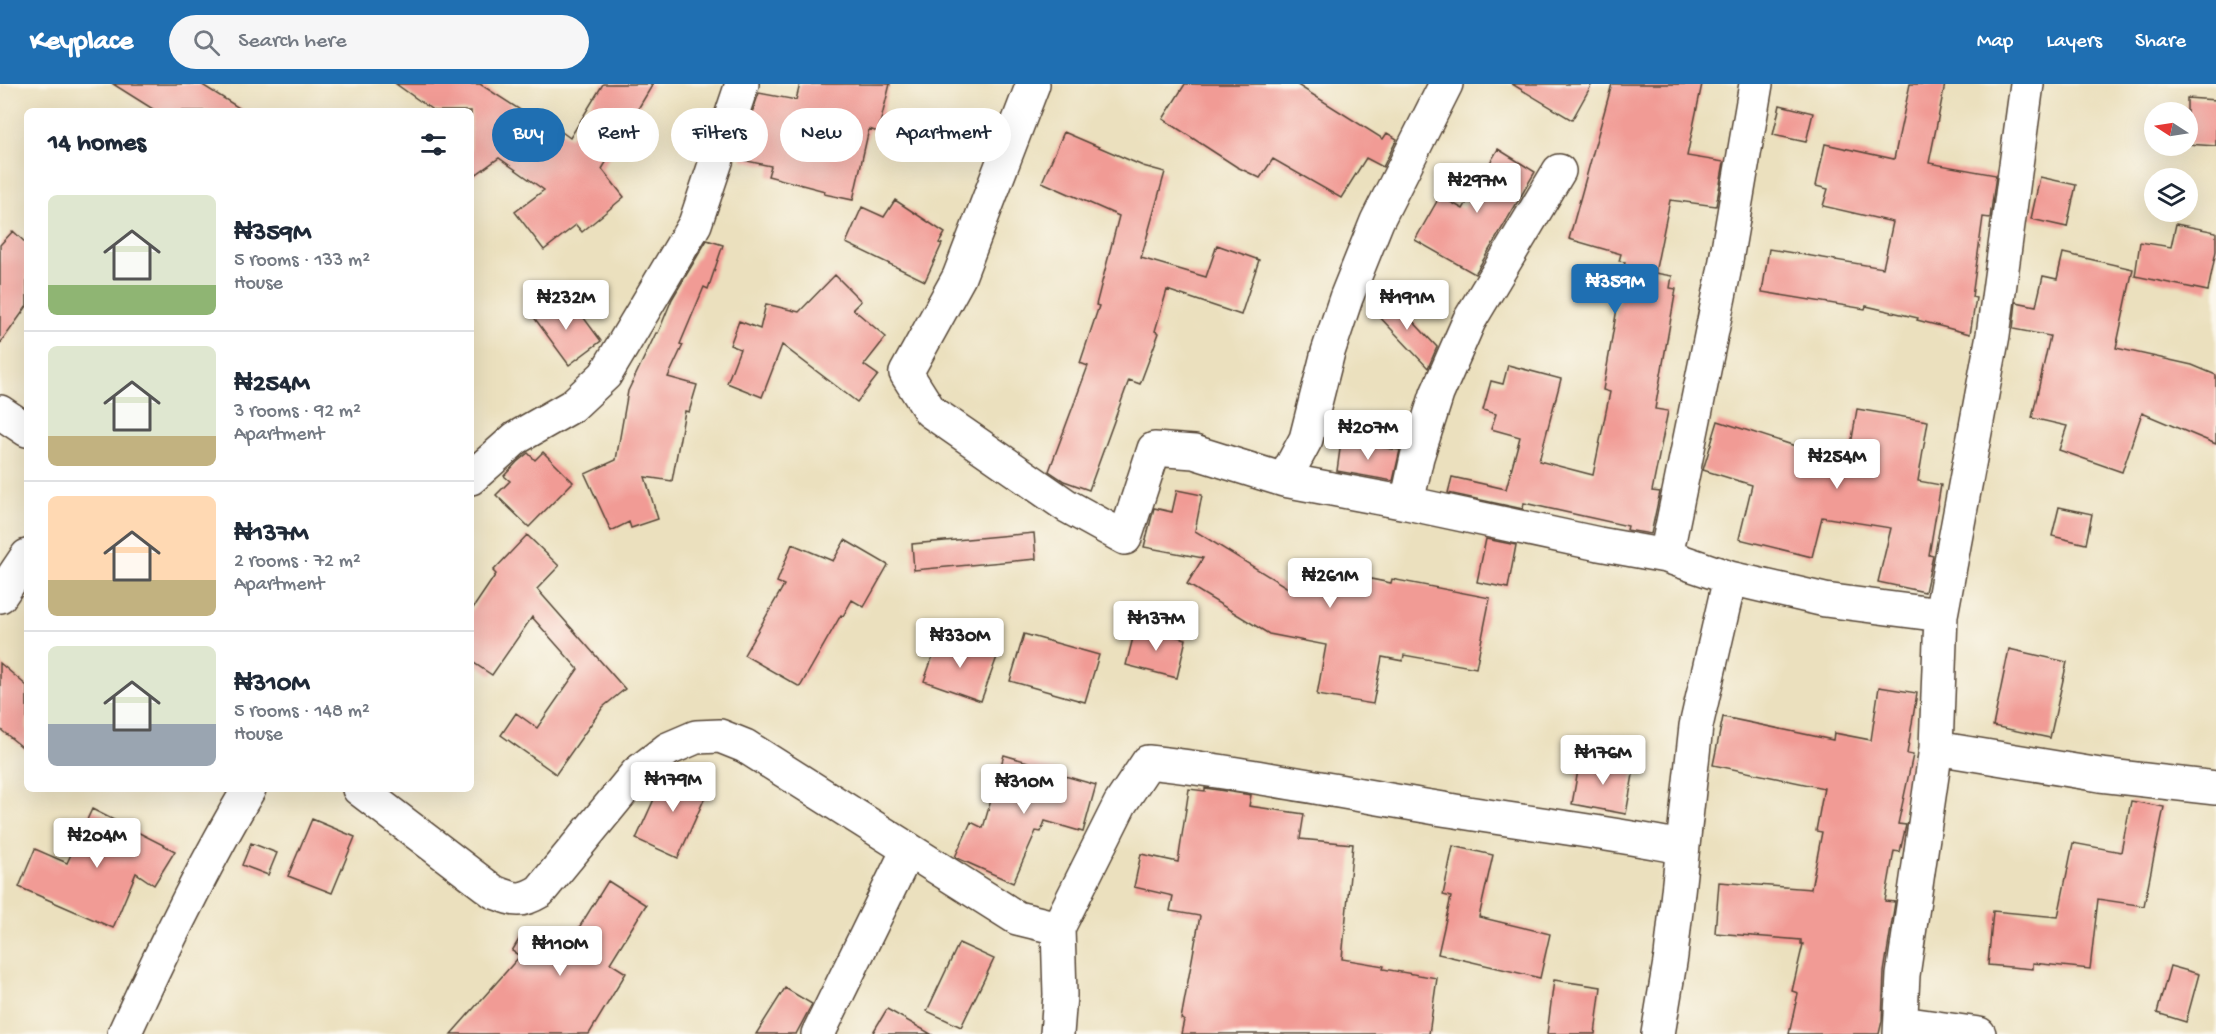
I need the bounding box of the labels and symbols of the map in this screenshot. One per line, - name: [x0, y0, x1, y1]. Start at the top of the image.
- north arrow: [2144, 102, 2198, 156]
- pin: ₦297M: [1435, 163, 1519, 214]
- pin: ₦359M: [1573, 264, 1657, 315]
- pin: ₦232M: [524, 280, 608, 331]
- pin: ₦191M: [1365, 280, 1449, 331]
- pin: ₦207M: [1326, 410, 1410, 461]
- pin: ₦254M: [1795, 439, 1879, 490]
- pin: ₦261M: [1288, 558, 1372, 609]
- pin: ₦137M: [1114, 601, 1198, 652]
- pin: ₦330M: [918, 618, 1002, 669]
- pin: ₦176M: [1561, 735, 1645, 786]
- pin: ₦179M: [631, 762, 715, 813]
- pin: ₦310M: [982, 764, 1066, 815]
- pin: ₦204M: [55, 818, 139, 869]
- pin: ₦110M: [518, 926, 602, 977]

